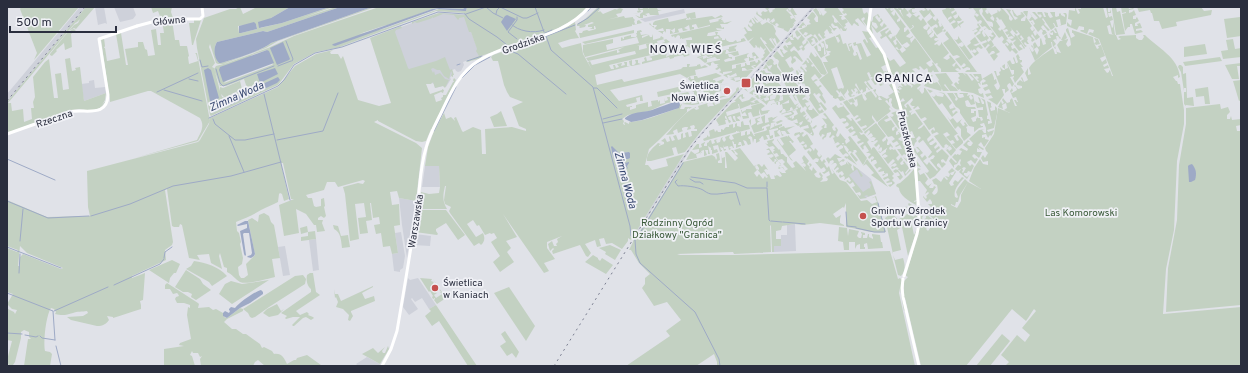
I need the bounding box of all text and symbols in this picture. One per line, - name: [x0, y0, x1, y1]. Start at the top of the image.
- scale bar: [10, 8, 116, 34]
- street label: Główna: [152, 13, 186, 30]
- text: 500 m: [16, 15, 52, 31]
- street label: Grodziska: [500, 31, 547, 58]
- district label: NOWA WIEŚ: [649, 42, 723, 58]
- district label: GRANICA: [875, 71, 933, 87]
- place label: Nowa Wieś Warszawska: [755, 72, 809, 97]
- marker: Nowa Wieś Warszawska: [740, 77, 752, 89]
- water label: Zimna Woda: [207, 78, 266, 115]
- place label: Świetlica Nowa Wieś: [671, 80, 719, 105]
- marker: Świetlica Nowa Wieś: [722, 86, 732, 96]
- street label: Rzeczna: [34, 107, 74, 131]
- street label: Pruszkowska: [894, 110, 919, 169]
- water label: Zimna Woda: [611, 150, 639, 211]
- street label: Warszawska: [406, 193, 427, 249]
- place label: Gminny Ośrodek Sportu w Granicy: [871, 205, 948, 230]
- park label: Las Komorowski: [1045, 207, 1117, 220]
- marker: Gminny Ośrodek Sportu w Granicy: [858, 211, 868, 221]
- park label: Rodzinny Ogród Działkowy "Granica": [632, 217, 722, 242]
- place label: Świetlica w Kaniach: [443, 277, 489, 302]
- marker: Świetlica w Kaniach: [430, 283, 440, 293]

